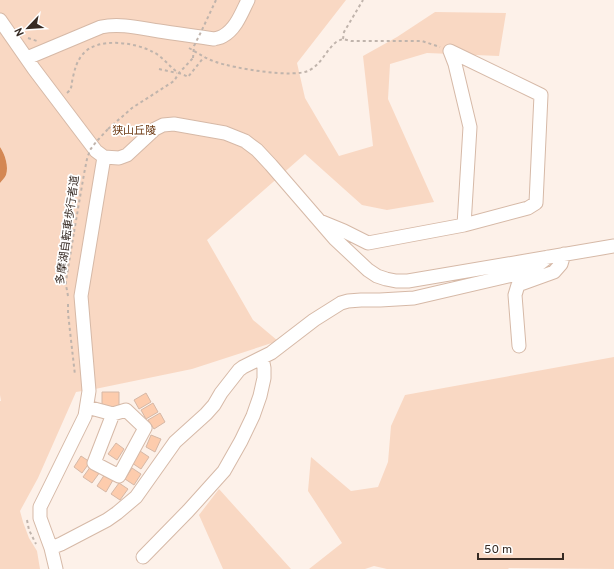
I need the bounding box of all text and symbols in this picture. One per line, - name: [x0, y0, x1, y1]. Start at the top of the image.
- north arrow: [8, 8, 48, 48]
- text: N: [12, 25, 28, 38]
- park label: 狭山丘陵: [112, 124, 156, 138]
- street label: 多摩湖自転車歩行者道: [53, 175, 83, 285]
- scale bar: [478, 535, 563, 561]
- text: 50 m: [484, 542, 512, 558]

